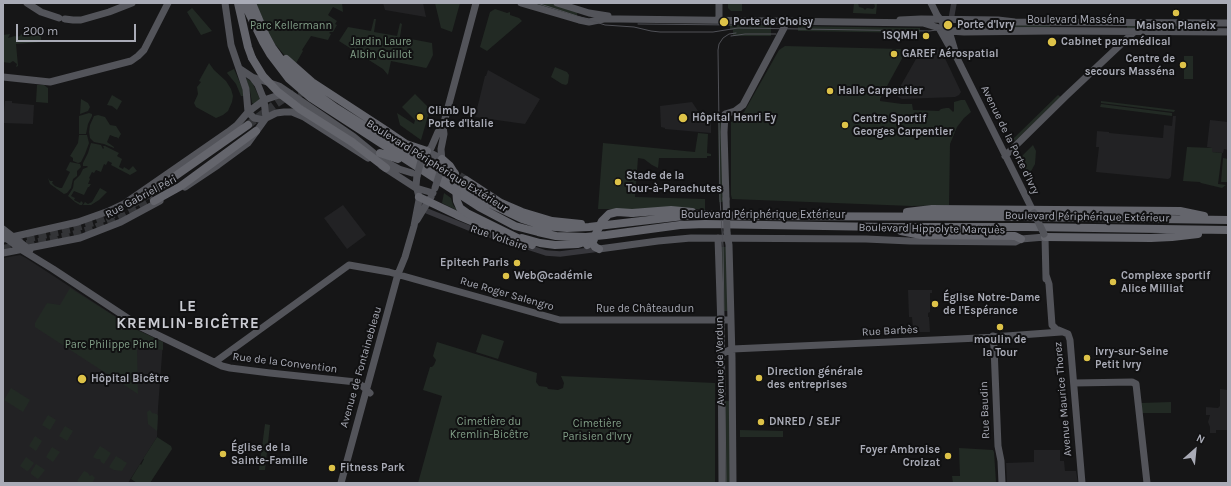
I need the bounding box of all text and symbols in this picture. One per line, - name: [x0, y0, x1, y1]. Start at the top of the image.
- marker: Maison Planeix: [1171, 8, 1181, 18]
- street label: Boulevard Masséna: [1027, 13, 1125, 27]
- place label: Porte de Choisy: [733, 15, 813, 29]
- scale bar: [18, 16, 138, 42]
- marker: Porte de Choisy: [718, 16, 730, 28]
- place label: Porte d'Ivry: [957, 18, 1015, 32]
- park label: Parc Kellermann: [250, 19, 332, 33]
- marker: Porte d'Ivry: [942, 19, 954, 31]
- place label: Maison Planeix: [1136, 19, 1216, 33]
- text: 200 m: [23, 24, 58, 38]
- place label: 1SQMH: [882, 29, 918, 43]
- marker: 1SQMH: [921, 31, 931, 41]
- park label: Jardin Laure Albin Guillot: [350, 35, 412, 61]
- place label: Cabinet paramédical: [1061, 35, 1171, 49]
- marker: Cabinet paramédical: [1046, 36, 1058, 48]
- place label: GAREF Aérospatial: [902, 47, 999, 61]
- marker: GAREF Aérospatial: [889, 49, 899, 59]
- place label: Centre de secours Masséna: [1085, 52, 1175, 78]
- marker: Centre de secours Masséna: [1178, 60, 1188, 70]
- street label: Avenue de la Porte d'Ivry: [978, 83, 1042, 197]
- place label: Halle Carpentier: [838, 84, 923, 98]
- marker: Halle Carpentier: [825, 86, 835, 96]
- place label: Climb Up Porte d'Italie: [428, 104, 494, 130]
- place label: Hôpital Henri Ey: [692, 111, 776, 125]
- marker: Climb Up Porte d'Italie: [415, 112, 425, 122]
- marker: Hôpital Henri Ey: [677, 112, 689, 124]
- place label: Centre Sportif Georges Carpentier: [853, 112, 953, 138]
- street label: Boulevard Périphérique Extérieur: [364, 117, 510, 215]
- marker: Centre Sportif Georges Carpentier: [840, 120, 850, 130]
- place label: Stade de la Tour-à-Parachutes: [626, 169, 722, 195]
- street label: Rue Gabriel Péri: [103, 173, 179, 221]
- marker: Stade de la Tour-à-Parachutes: [613, 177, 623, 187]
- street label: Boulevard Périphérique Extérieur: [681, 208, 845, 222]
- street label: Boulevard Périphérique Extérieur: [1005, 209, 1169, 225]
- street label: Boulevard Hippolyte Marquès: [858, 221, 1006, 237]
- street label: Rue Voltaire: [469, 222, 529, 254]
- place label: Epitech Paris: [440, 256, 509, 270]
- marker: Epitech Paris: [512, 258, 522, 268]
- place label: Web@cadémie: [514, 269, 593, 283]
- place label: Complexe sportif Alice Milliat: [1121, 269, 1210, 295]
- marker: Web@cadémie: [501, 271, 511, 281]
- street label: Rue Roger Salengro: [458, 274, 556, 314]
- marker: Complexe sportif Alice Milliat: [1108, 277, 1118, 287]
- place label: Église Notre-Dame de l'Espérance: [943, 291, 1040, 317]
- district label: LE KREMLIN-BICÊTRE: [116, 298, 260, 333]
- marker: Église Notre-Dame de l'Espérance: [930, 299, 940, 309]
- street label: Rue de Châteaudun: [596, 302, 694, 316]
- street label: Avenue de Fontainebleau: [337, 305, 385, 429]
- street label: Avenue de Verdun: [713, 316, 727, 406]
- marker: moulin de la Tour: [995, 322, 1005, 332]
- street label: Rue Barbès: [861, 323, 919, 339]
- place label: moulin de la Tour: [974, 333, 1026, 359]
- park label: Parc Philippe Pinel: [65, 338, 157, 352]
- street label: Avenue Maurice Thorez: [1051, 341, 1075, 457]
- place label: Ivry-sur-Seine Petit Ivry: [1095, 345, 1168, 371]
- street label: Rue de la Convention: [232, 350, 338, 376]
- marker: Ivry-sur-Seine Petit Ivry: [1082, 353, 1092, 363]
- place label: Direction générale des entreprises: [767, 365, 863, 391]
- place label: Hôpital Bicêtre: [91, 372, 169, 386]
- marker: Hôpital Bicêtre: [76, 373, 88, 385]
- marker: Direction générale des entreprises: [754, 373, 764, 383]
- street label: Rue Baudin: [977, 381, 993, 439]
- park label: Cimetière du Kremlin-Bicêtre: [450, 415, 528, 441]
- place label: DNRED / SEJF: [769, 415, 841, 429]
- park label: Cimetière Parisien d'Ivry: [562, 417, 632, 443]
- marker: DNRED / SEJF: [756, 417, 766, 427]
- north arrow: [1175, 430, 1215, 470]
- text: N: [1194, 431, 1207, 446]
- place label: Église de la Sainte-Famille: [231, 441, 308, 467]
- place label: Foyer Ambroise Croizat: [860, 443, 940, 469]
- marker: Église de la Sainte-Famille: [218, 449, 228, 459]
- marker: Foyer Ambroise Croizat: [943, 451, 953, 461]
- place label: Fitness Park: [340, 461, 405, 475]
- marker: Fitness Park: [327, 463, 337, 473]

